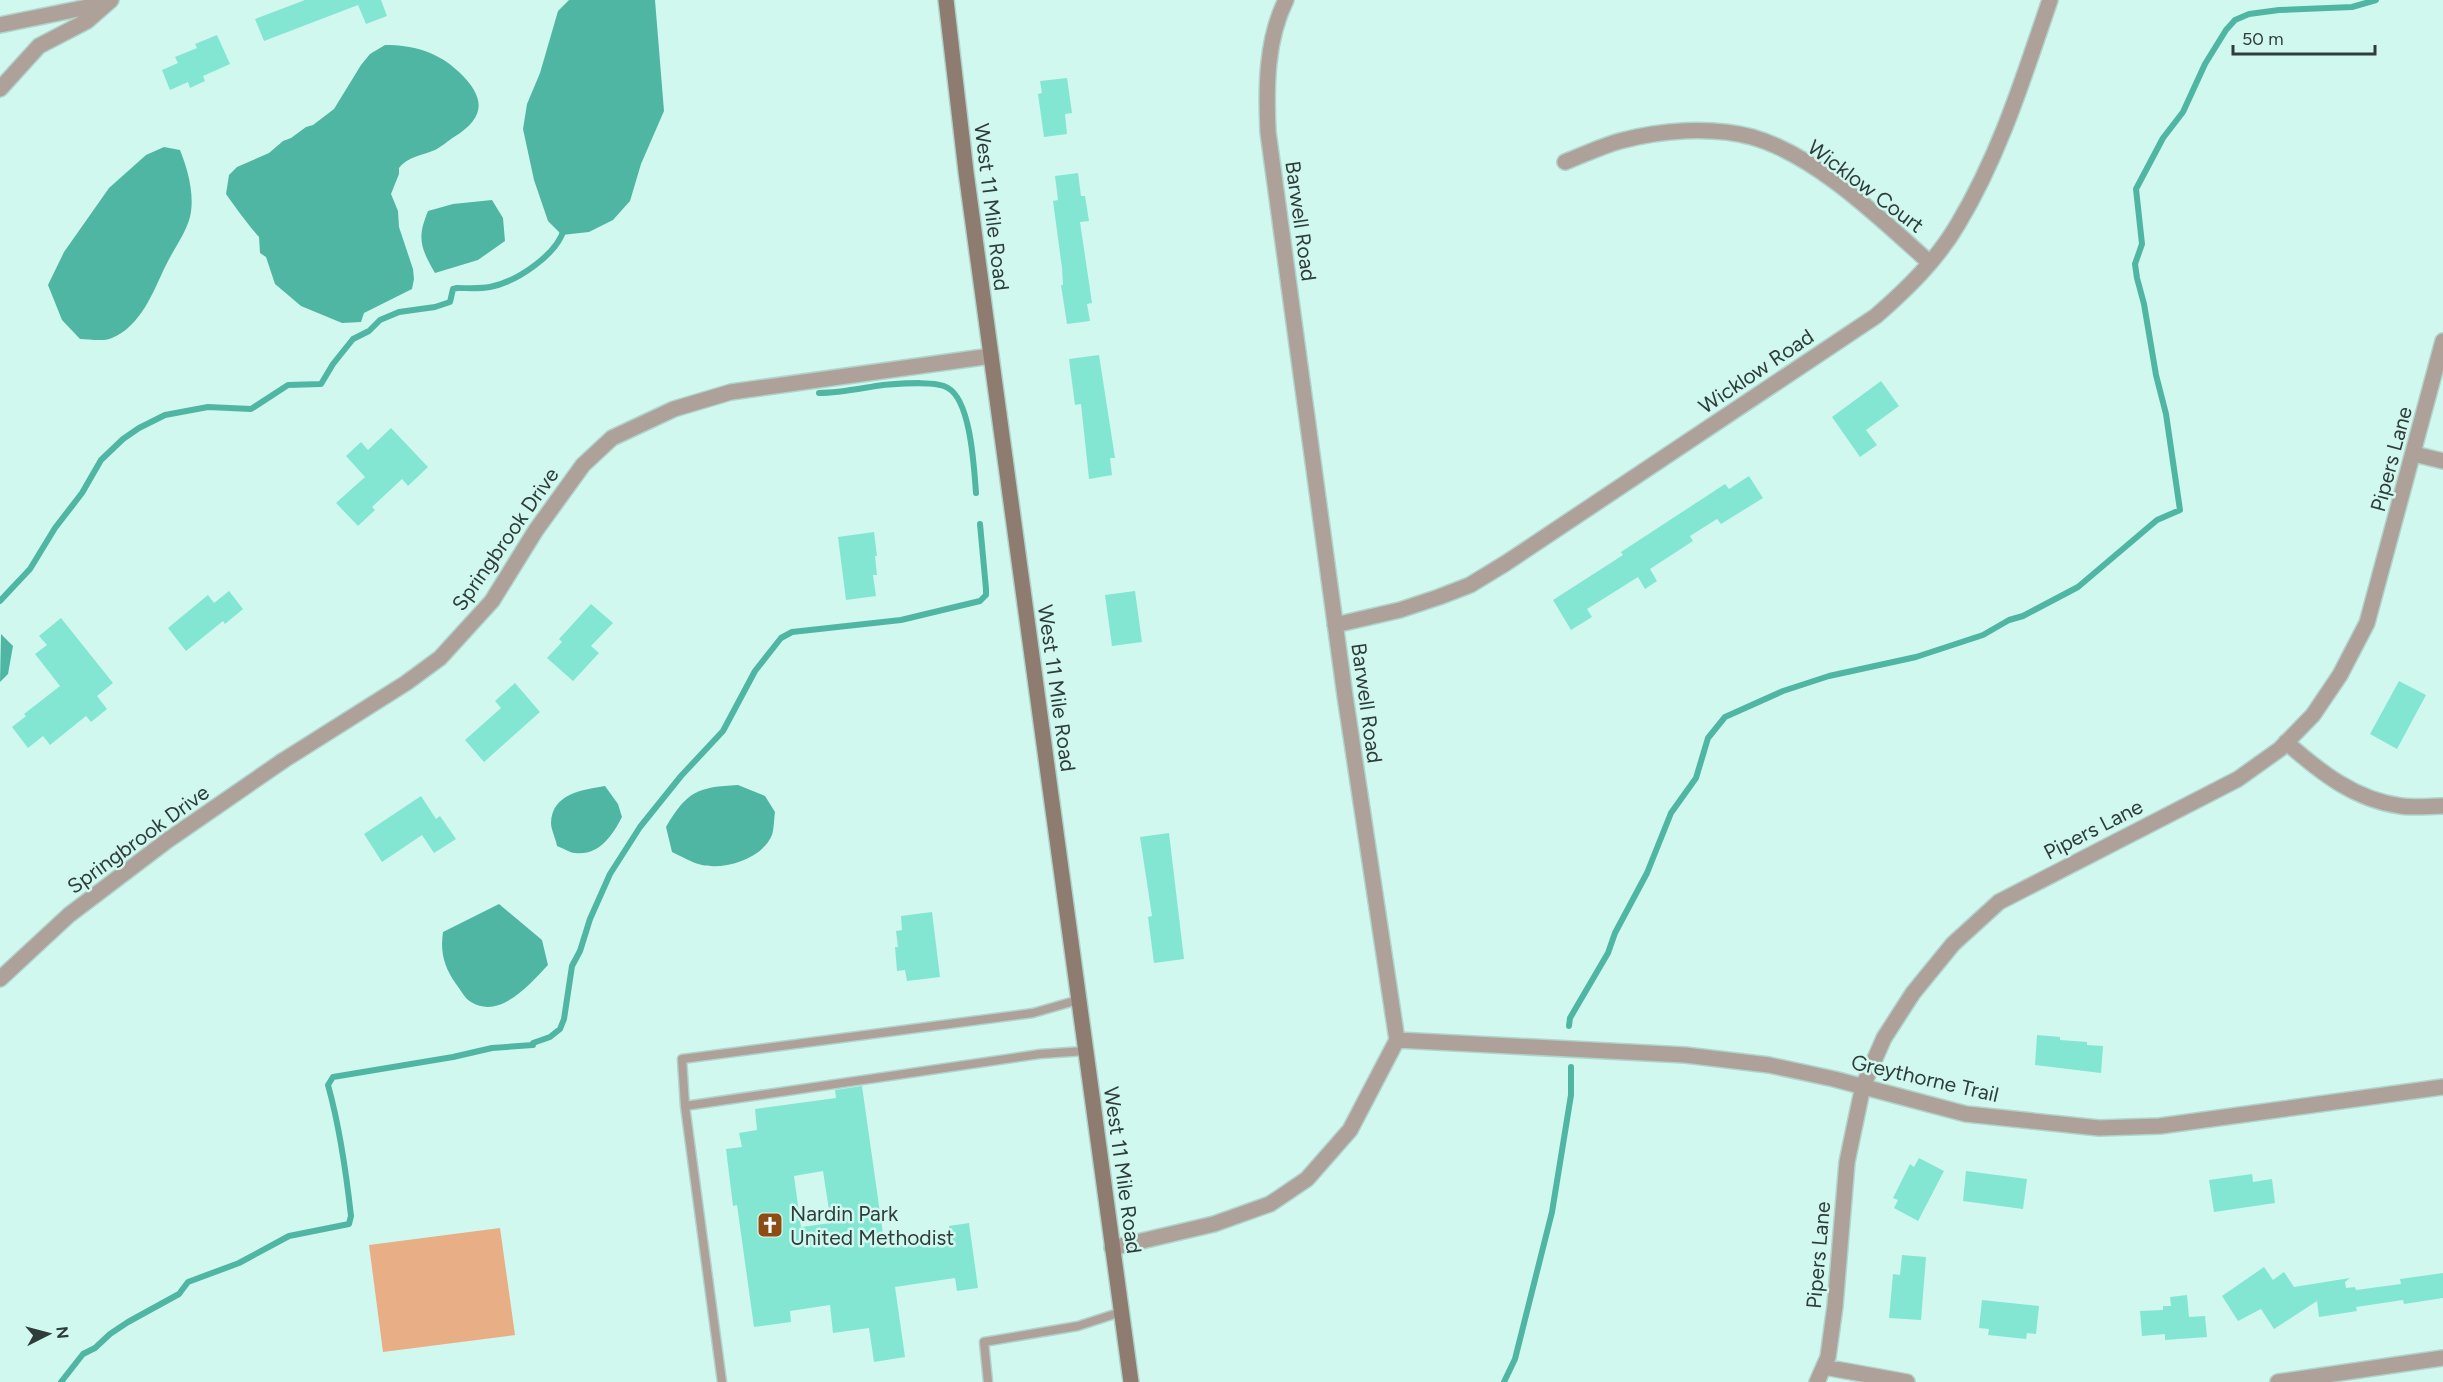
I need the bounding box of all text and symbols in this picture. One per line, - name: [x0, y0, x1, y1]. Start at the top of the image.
- scale bar: [2233, 18, 2376, 56]
- text: 50 m: [2242, 28, 2284, 50]
- street label: West 11 Mile Road: [969, 122, 1015, 292]
- street label: Wicklow Court: [1803, 134, 1929, 238]
- street label: Barwell Road: [1280, 159, 1322, 283]
- street label: Wicklow Road: [1694, 323, 1818, 419]
- street label: Pipers Lane: [2365, 404, 2417, 514]
- street label: Springbrook Drive: [446, 463, 564, 615]
- street label: West 11 Mile Road: [1033, 603, 1081, 773]
- street label: Barwell Road: [1346, 641, 1388, 765]
- street label: Springbrook Drive: [62, 779, 214, 899]
- street label: Pipers Lane: [2039, 793, 2147, 865]
- street label: Greythorne Trail: [1849, 1049, 2001, 1107]
- street label: West 11 Mile Road: [1099, 1085, 1147, 1255]
- street label: Pipers Lane: [1801, 1200, 1835, 1310]
- place label: Nardin Park United Methodist: [790, 1201, 954, 1250]
- church icon: Nardin Park United Methodist: [755, 1210, 785, 1240]
- north arrow: [18, 1304, 78, 1364]
- text: N: [52, 1325, 73, 1340]

